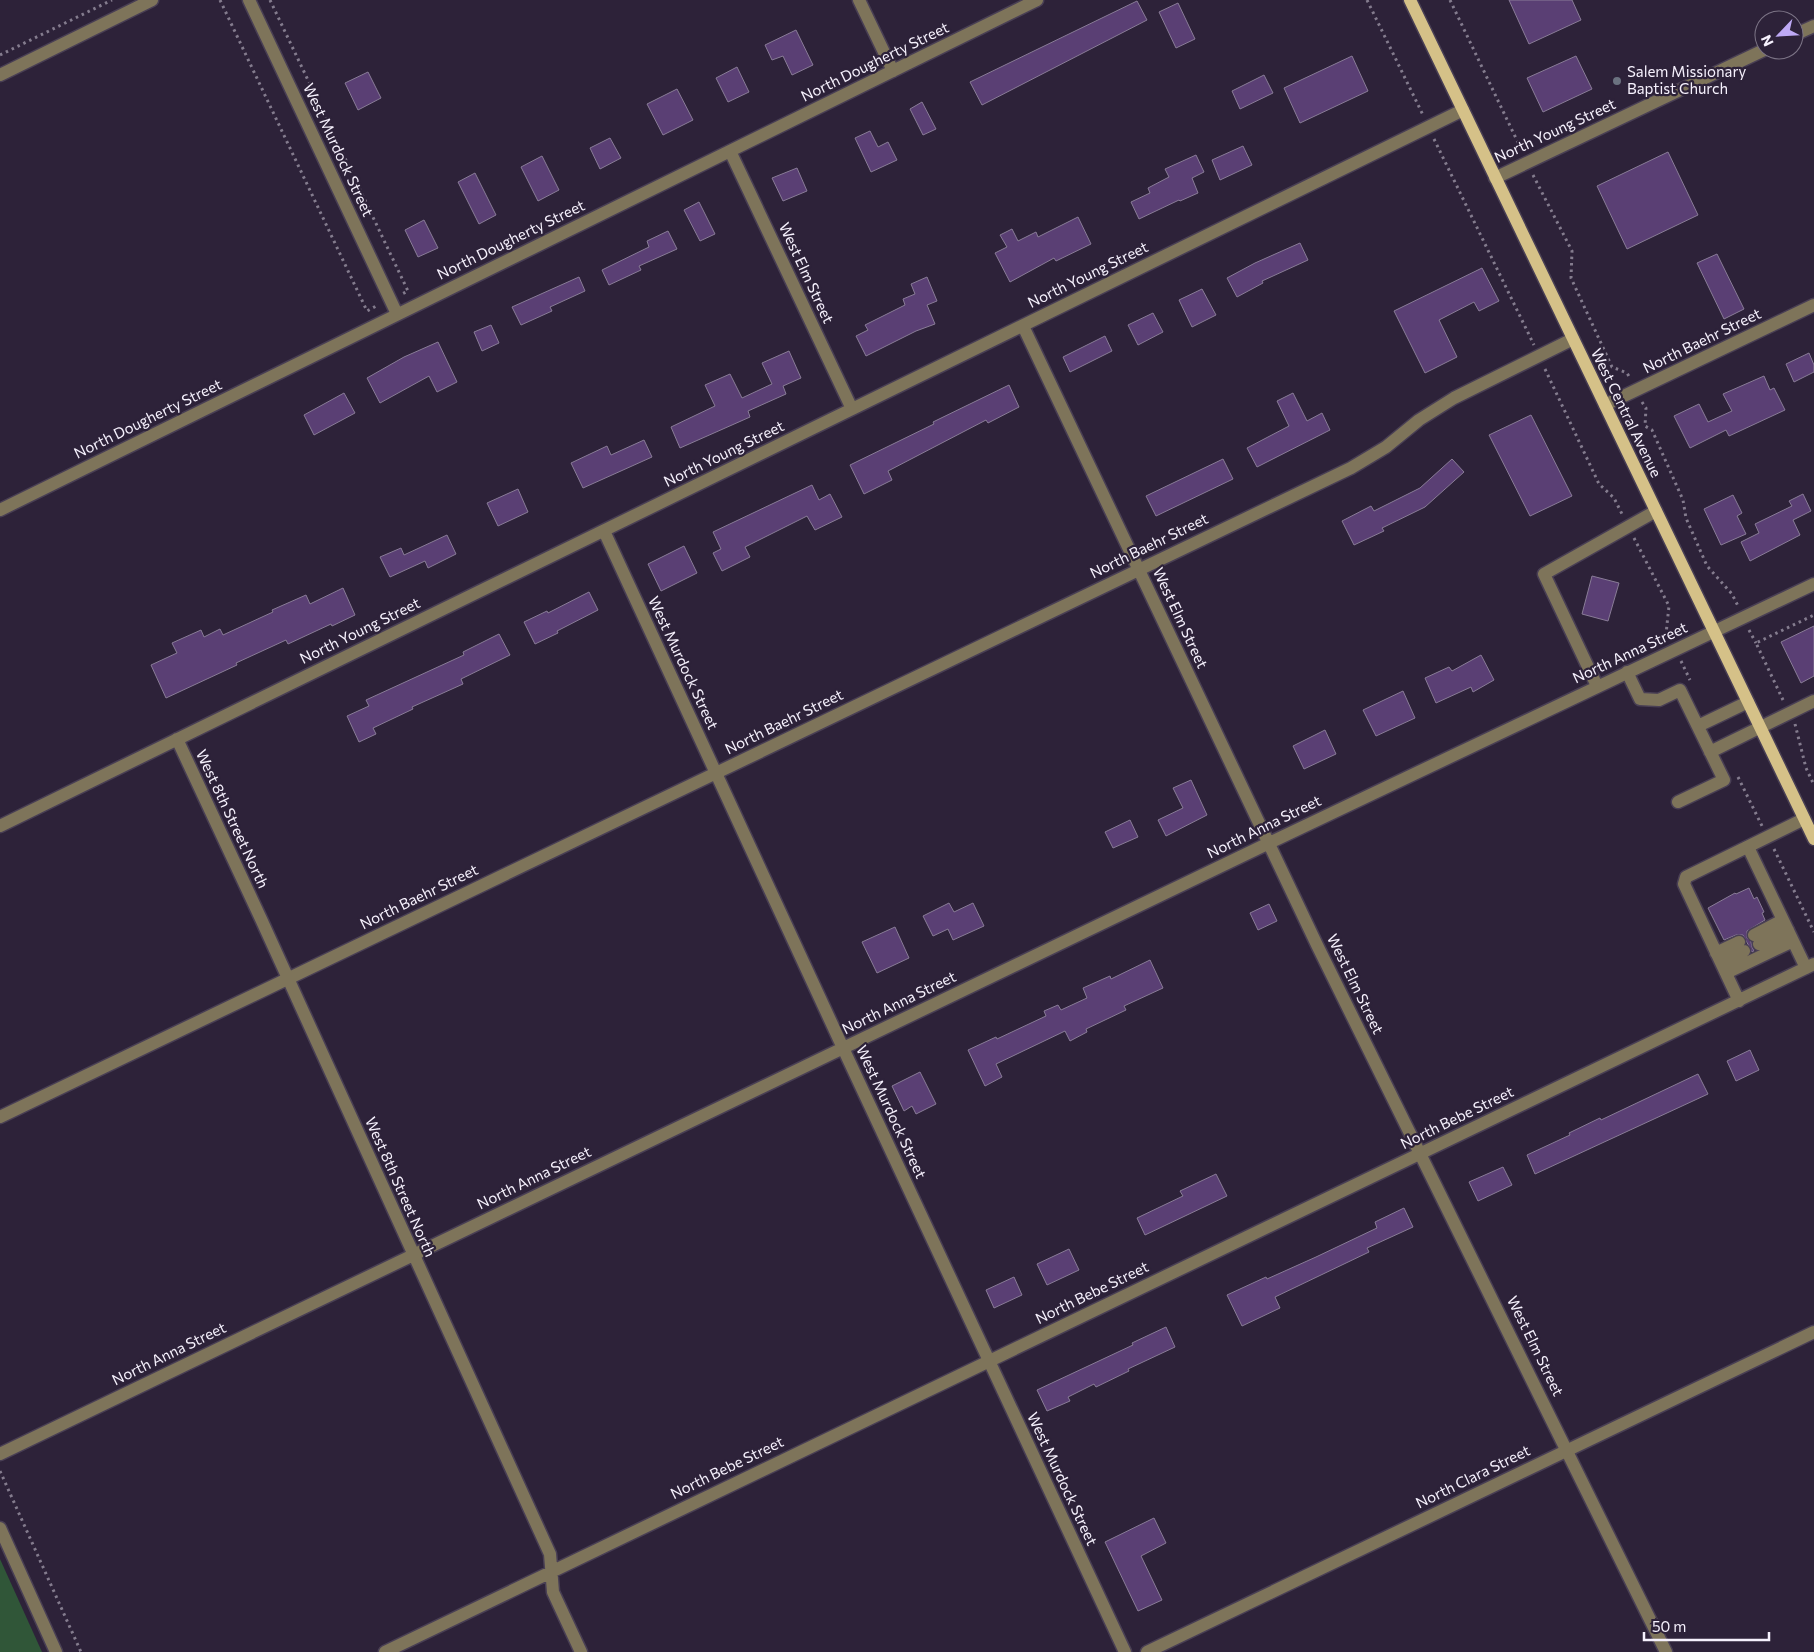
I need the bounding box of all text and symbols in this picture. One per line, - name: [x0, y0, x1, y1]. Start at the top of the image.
- north arrow: [1754, 10, 1804, 60]
- street label: North Dougherty Street: [798, 17, 951, 105]
- text: N: [1757, 32, 1777, 49]
- place label: Salem Missionary Baptist Church: [1627, 62, 1746, 97]
- marker: Salem Missionary Baptist Church: [1611, 75, 1623, 87]
- street label: West Murdock Street: [300, 80, 378, 219]
- street label: North Young Street: [1491, 94, 1618, 166]
- street label: North Dougherty Street: [434, 195, 587, 283]
- street label: West Elm Street: [776, 219, 838, 326]
- street label: North Young Street: [1024, 237, 1151, 311]
- street label: North Baehr Street: [1640, 304, 1764, 377]
- street label: West Central Avenue: [1588, 345, 1666, 480]
- street label: North Dougherty Street: [71, 374, 224, 462]
- street label: North Young Street: [660, 416, 787, 490]
- street label: North Baehr Street: [1087, 509, 1211, 582]
- street label: West Elm Street: [1150, 564, 1212, 671]
- street label: North Young Street: [296, 593, 423, 667]
- street label: West Murdock Street: [645, 593, 723, 732]
- street label: North Anna Street: [1569, 618, 1690, 687]
- street label: North Baehr Street: [722, 685, 846, 758]
- street label: West 8th Street North: [193, 746, 273, 891]
- street label: North Anna Street: [1204, 791, 1323, 861]
- street label: North Baehr Street: [357, 860, 481, 933]
- street label: West Elm Street: [1324, 931, 1388, 1037]
- street label: North Anna Street: [839, 967, 958, 1037]
- street label: West Murdock Street: [853, 1042, 931, 1181]
- street label: North Bebe Street: [1397, 1082, 1516, 1152]
- street label: West 8th Street North: [362, 1114, 440, 1259]
- street label: North Anna Street: [474, 1142, 593, 1212]
- street label: North Bebe Street: [1032, 1257, 1151, 1327]
- street label: West Elm Street: [1504, 1293, 1568, 1399]
- street label: North Anna Street: [109, 1318, 228, 1388]
- street label: West Murdock Street: [1024, 1409, 1102, 1548]
- street label: North Bebe Street: [667, 1432, 786, 1502]
- street label: North Clara Street: [1413, 1441, 1533, 1512]
- scale bar: [1644, 1610, 1769, 1642]
- text: 50 m: [1652, 1617, 1686, 1635]

